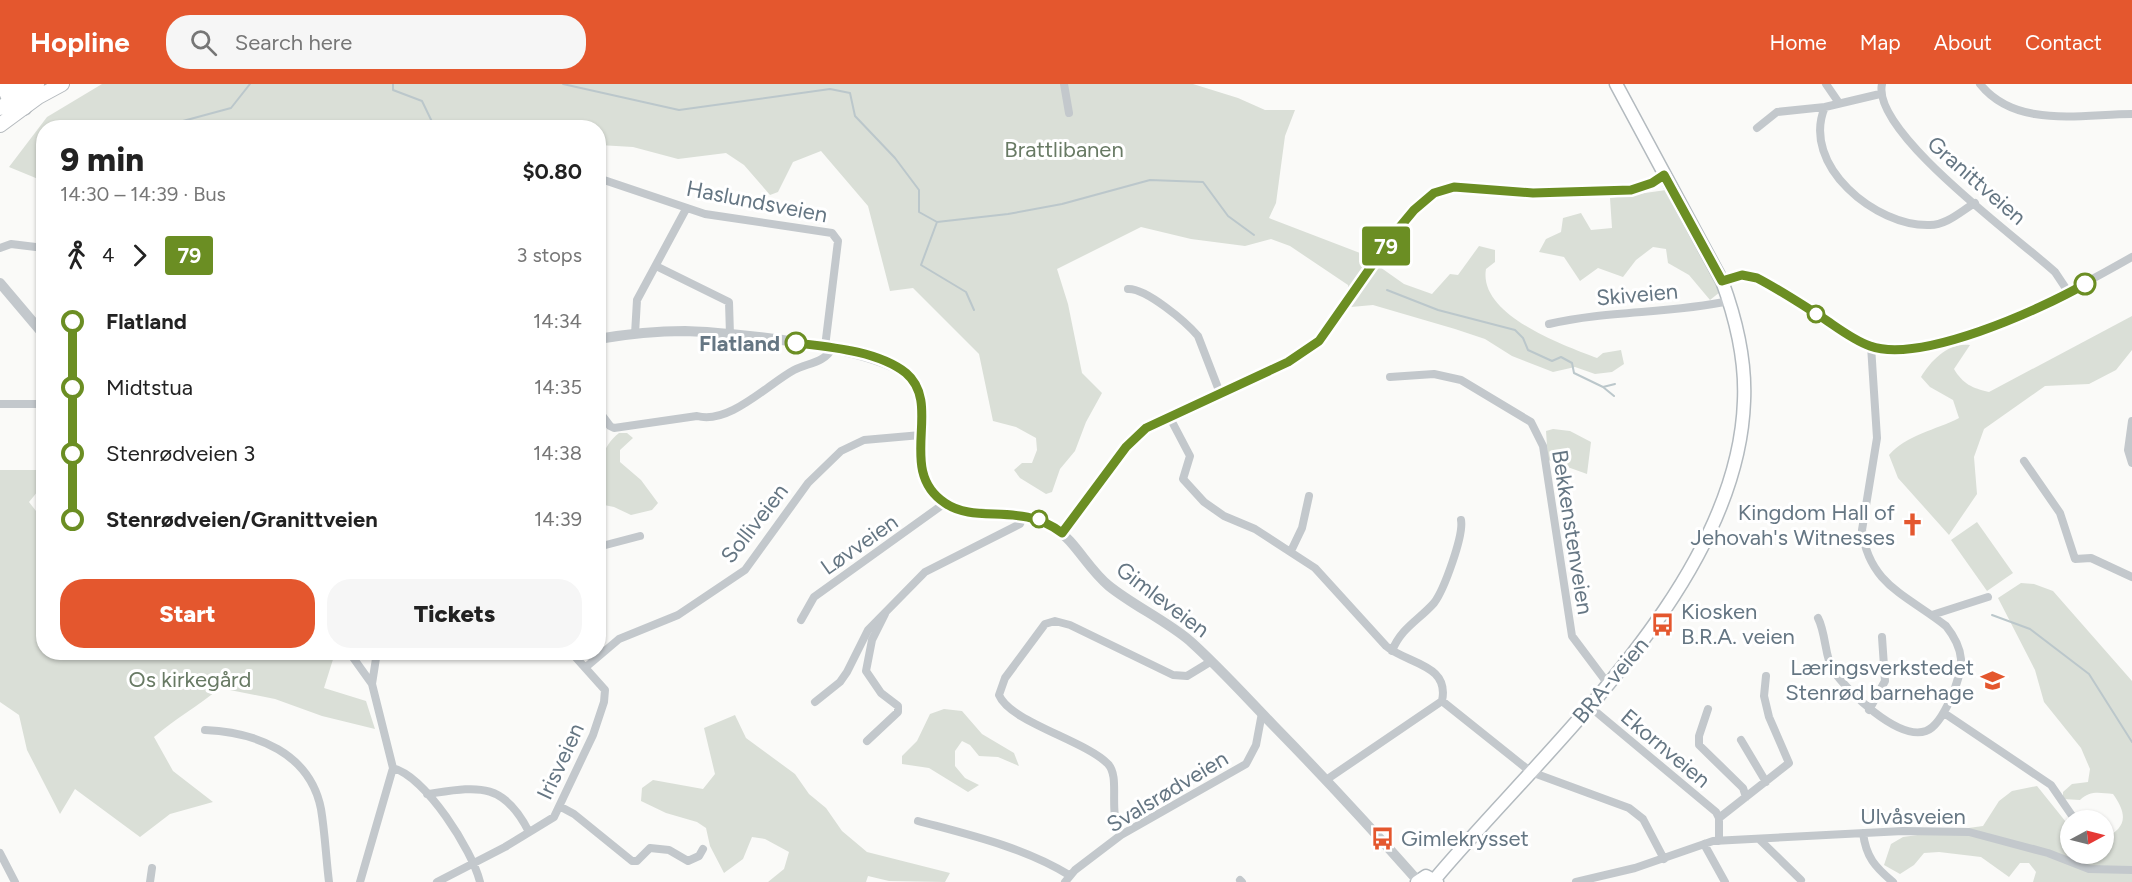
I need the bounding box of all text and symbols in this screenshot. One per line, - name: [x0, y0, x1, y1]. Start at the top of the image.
- search box: [166, 15, 586, 69]
- text: Hopline: [30, 25, 130, 59]
- icon: search: [187, 26, 220, 59]
- text: Search here: [235, 29, 352, 56]
- text: Home: [1770, 30, 1827, 55]
- text: Map: [1860, 30, 1901, 55]
- text: About: [1934, 30, 1992, 55]
- text: Contact: [2025, 30, 2102, 55]
- street label: Granittveien: [1922, 130, 2032, 231]
- park label: Brattlibanen: [1004, 136, 1124, 163]
- text: 9 min: [60, 140, 144, 179]
- text: $0.80: [522, 158, 582, 185]
- street label: Haslundsveien: [684, 175, 830, 228]
- text: 14:30 – 14:39 · Bus: [60, 182, 226, 206]
- line badge: 79: [1359, 226, 1413, 266]
- text: 79: [1374, 234, 1398, 259]
- icon: walk: [60, 239, 93, 272]
- icon: forward: [123, 239, 156, 272]
- text: 4: [102, 243, 114, 267]
- text: 79: [177, 243, 201, 268]
- text: 3 stops: [517, 243, 582, 267]
- unlabelled marker: [2074, 273, 2096, 295]
- street label: Skiveien: [1595, 277, 1679, 312]
- unlabelled marker: [1807, 305, 1825, 323]
- text: Flatland: [106, 308, 187, 335]
- text: 14:34: [533, 309, 582, 333]
- place label: Flatland: [699, 330, 780, 357]
- marker: Flatland: [785, 332, 807, 354]
- text: Midtstua: [106, 374, 193, 401]
- text: 14:35: [534, 375, 582, 399]
- text: Stenrødveien 3: [106, 440, 255, 467]
- text: 14:38: [533, 441, 582, 465]
- street label: Bekkenstenveien: [1546, 448, 1599, 616]
- street label: Solliveien: [715, 478, 794, 569]
- place label: Kingdom Hall of Jehovah's Witnesses: [1691, 499, 1896, 551]
- text: Stenrødveien/Granittveien: [106, 506, 378, 533]
- text: 14:39: [534, 507, 582, 531]
- street label: Løvveien: [816, 508, 903, 581]
- unlabelled marker: [1030, 510, 1048, 528]
- church icon: Kingdom Hall of Jehovah's Witnesses: [1900, 512, 1926, 538]
- street label: Gimleveien: [1111, 556, 1215, 643]
- button: Start: [60, 579, 315, 648]
- button: Tickets: [327, 579, 582, 648]
- place label: Kiosken B.R.A. veien: [1681, 598, 1795, 650]
- bus stop icon: Kiosken B.R.A. veien: [1650, 611, 1676, 637]
- street label: BRA-veien: [1567, 632, 1654, 729]
- place label: Læringsverkstedet Stenrød barnehage: [1785, 654, 1974, 706]
- park label: Os kirkegård: [129, 666, 251, 693]
- school or university icon: Læringsverkstedet Stenrød barnehage: [1979, 667, 2005, 693]
- street label: Ekornveien: [1615, 703, 1716, 794]
- street label: Irisveien: [531, 719, 590, 804]
- street label: Svalsrødveien: [1102, 745, 1233, 838]
- street label: Ulvåsveien: [1860, 803, 1966, 830]
- north arrow: [2060, 810, 2114, 864]
- map controls: [2060, 810, 2114, 864]
- bus stop icon: Gimlekrysset: [1370, 825, 1396, 851]
- place label: Gimlekrysset: [1401, 825, 1529, 852]

